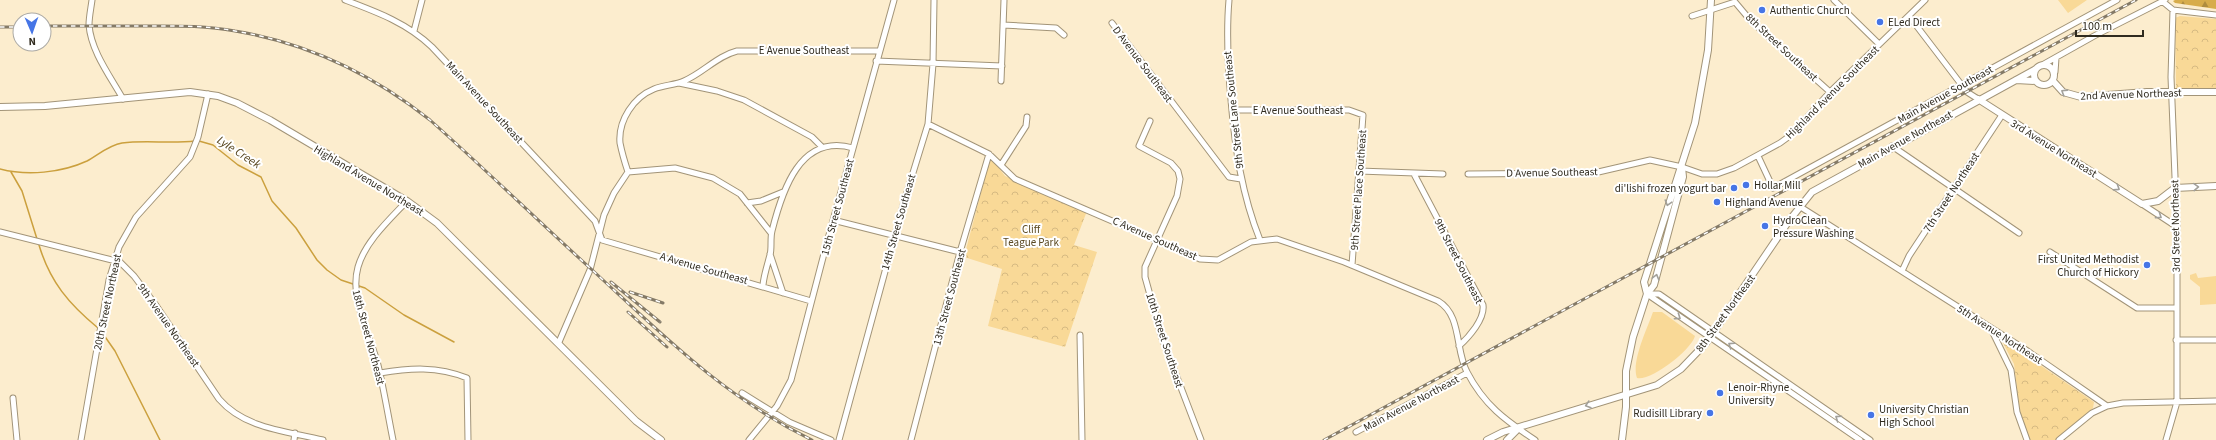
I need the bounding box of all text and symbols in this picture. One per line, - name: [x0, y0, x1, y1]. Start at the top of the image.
- place label: Authentic Church: [1770, 3, 1850, 18]
- marker: Authentic Church: [1757, 5, 1767, 15]
- street label: 8th Street Southeast: [1742, 10, 1821, 85]
- north arrow: [12, 12, 52, 52]
- scale bar: [2076, 12, 2143, 38]
- place label: ELed Direct: [1888, 15, 1940, 30]
- marker: ELed Direct: [1875, 17, 1885, 27]
- text: 100 m: [2082, 18, 2112, 35]
- street label: D Avenue Southeast: [1109, 23, 1176, 106]
- text: N: [28, 34, 36, 49]
- street label: Highland Avenue Southeast: [1782, 42, 1883, 142]
- street label: E Avenue Southeast: [759, 43, 850, 58]
- street label: 9th Street Lane Southeast: [1220, 50, 1247, 169]
- street label: Main Avenue Southeast: [443, 58, 527, 147]
- street label: Main Avenue Southeast: [1895, 62, 1996, 127]
- street label: 2nd Avenue Northeast: [2080, 85, 2182, 104]
- one-way arrow: [2061, 89, 2068, 96]
- street label: E Avenue Southeast: [1253, 103, 1344, 118]
- street label: Main Avenue Northeast: [1855, 107, 1956, 172]
- street label: 3rd Avenue Northeast: [2008, 116, 2100, 181]
- street label: 9th Street Place Southeast: [1347, 129, 1370, 251]
- water label: Lyle Creek: [213, 132, 264, 173]
- street label: Highland Avenue Northeast: [311, 142, 427, 219]
- street label: 7th Street Northeast: [1920, 149, 1983, 235]
- street label: 15th Street Southeast: [817, 157, 858, 257]
- street label: D Avenue Southeast: [1506, 164, 1598, 181]
- street label: 14th Street Southeast: [878, 172, 919, 272]
- place label: Hollar Mill: [1754, 178, 1801, 193]
- street label: 3rd Street Northeast: [2167, 179, 2184, 273]
- marker: Hollar Mill: [1741, 180, 1751, 190]
- place label: di'lishi frozen yogurt bar: [1615, 181, 1726, 196]
- one-way arrow: [2193, 182, 2199, 191]
- marker: di'lishi frozen yogurt bar: [1729, 183, 1739, 193]
- one-way arrow: [2113, 183, 2120, 191]
- place label: Highland Avenue: [1725, 195, 1804, 210]
- marker: Highland Avenue: [1712, 197, 1722, 207]
- one-way arrow: [1664, 200, 1673, 207]
- one-way arrow: [2155, 211, 2162, 218]
- street label: C Avenue Southeast: [1110, 213, 1200, 264]
- place label: HydroClean Pressure Washing: [1773, 213, 1854, 241]
- street label: 9th Street Southeast: [1431, 216, 1487, 307]
- marker: HydroClean Pressure Washing: [1760, 221, 1770, 231]
- park label: Cliff Teague Park: [1003, 222, 1059, 250]
- street label: 13th Street Southeast: [929, 247, 970, 347]
- street label: A Avenue Southeast: [658, 249, 750, 288]
- street label: 20th Street Northeast: [90, 252, 125, 352]
- place label: First United Methodist Church of Hickory: [2038, 252, 2139, 280]
- marker: First United Methodist Church of Hickory: [2142, 260, 2152, 270]
- street label: 8th Street Northeast: [1692, 271, 1759, 355]
- one-way arrow: [1651, 274, 1660, 281]
- street label: 9th Avenue Northeast: [134, 280, 203, 370]
- street label: 18th Street Northeast: [349, 288, 389, 387]
- street label: 10th Street Southeast: [1142, 291, 1187, 390]
- street label: 5th Avenue Northeast: [1954, 301, 2046, 368]
- one-way arrow: [1674, 312, 1681, 319]
- one-way arrow: [1728, 343, 1735, 350]
- street label: Main Avenue Northeast: [1361, 372, 1462, 435]
- place label: Lenoir-Rhyne University: [1728, 380, 1790, 408]
- marker: Lenoir-Rhyne University: [1715, 388, 1725, 398]
- one-way arrow: [1585, 401, 1592, 409]
- place label: University Christian High School: [1879, 402, 1969, 430]
- place label: Rudisill Library: [1633, 406, 1702, 421]
- marker: Rudisill Library: [1705, 408, 1715, 418]
- marker: University Christian High School: [1866, 410, 1876, 420]
- one-way arrow: [1835, 415, 1842, 423]

